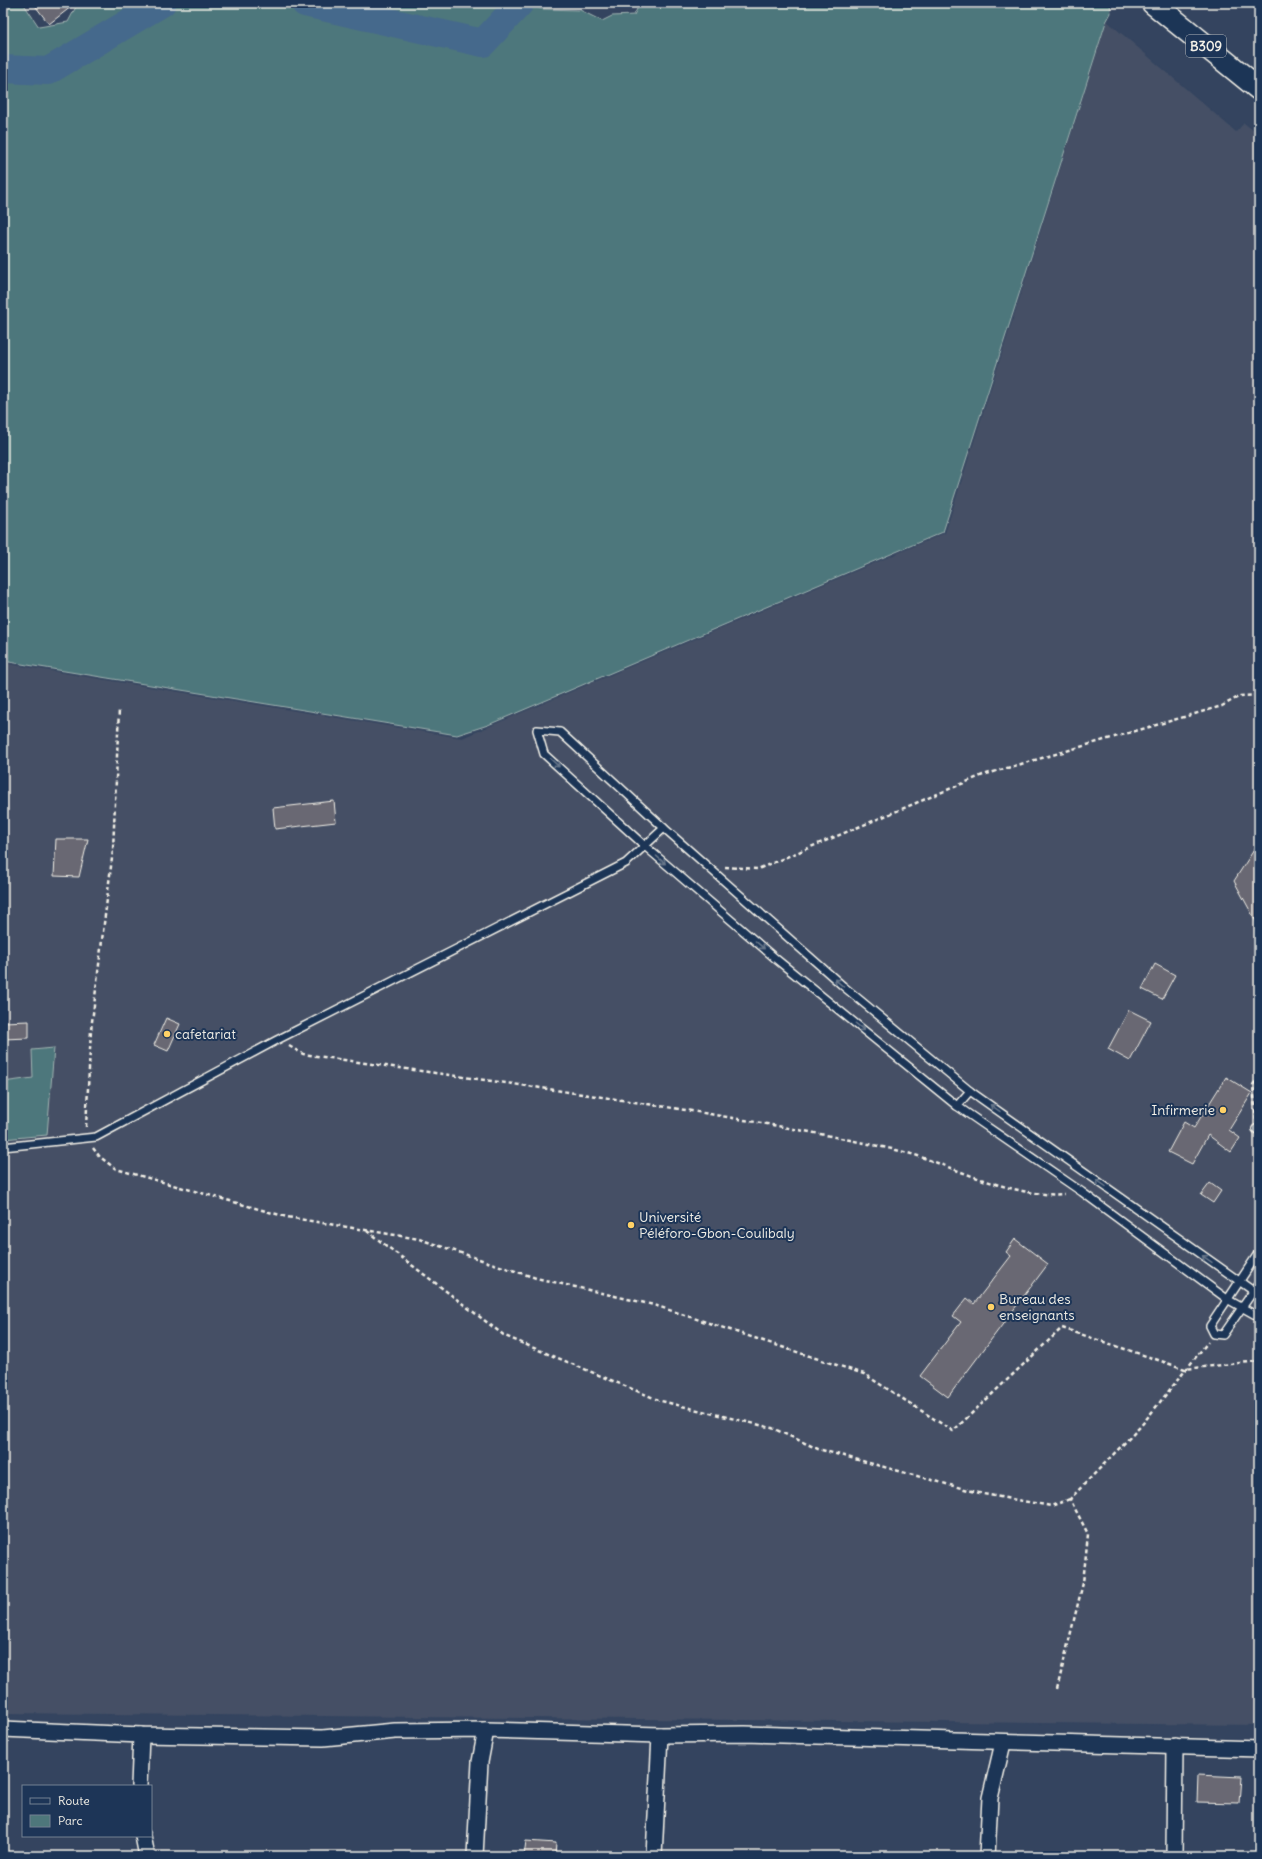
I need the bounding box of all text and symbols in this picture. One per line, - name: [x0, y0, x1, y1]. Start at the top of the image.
- road number: B309: [1186, 35, 1226, 57]
- one-way arrow: [550, 758, 560, 768]
- one-way arrow: [656, 855, 667, 864]
- one-way arrow: [754, 940, 765, 949]
- one-way arrow: [834, 978, 844, 987]
- one-way arrow: [855, 1023, 866, 1032]
- place label: cafetariat: [175, 1025, 236, 1043]
- marker: cafetariat: [162, 1029, 172, 1039]
- place label: Infirmerie: [1151, 1101, 1215, 1119]
- one-way arrow: [990, 1104, 1001, 1112]
- marker: Infirmerie: [1218, 1105, 1228, 1115]
- one-way arrow: [1096, 1179, 1107, 1187]
- place label: Université Péléforo-Gbon-Coulibaly: [639, 1208, 795, 1242]
- marker: Université Péléforo-Gbon-Coulibaly: [626, 1220, 636, 1230]
- one-way arrow: [1201, 1255, 1212, 1263]
- place label: Bureau des enseignants: [999, 1290, 1075, 1324]
- marker: Bureau des enseignants: [986, 1302, 996, 1312]
- legend: [22, 1785, 152, 1837]
- text: Route: [58, 1793, 90, 1808]
- text: Parc: [58, 1813, 83, 1828]

